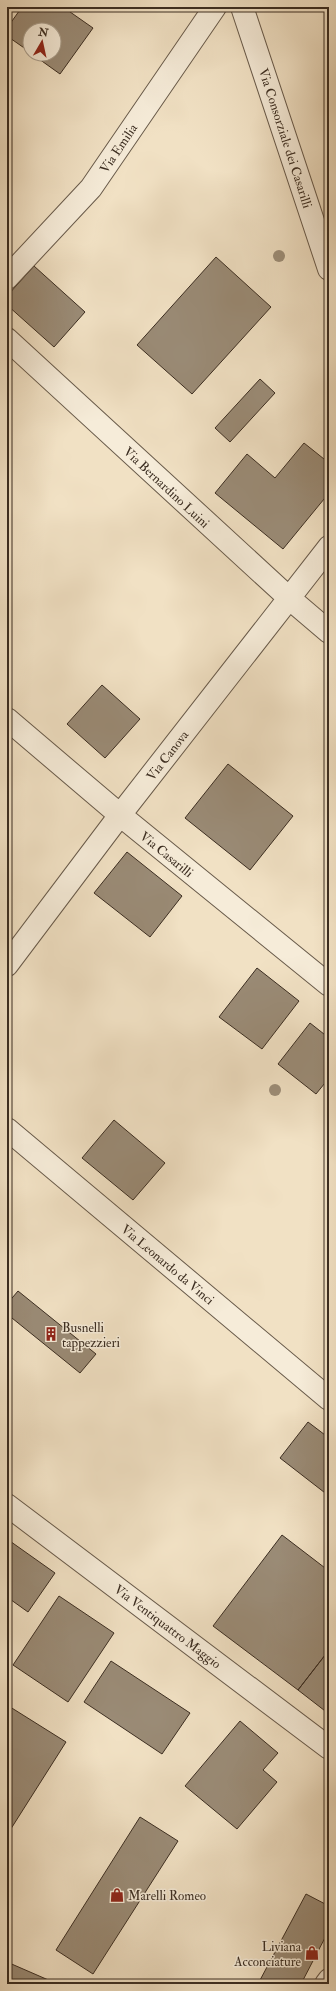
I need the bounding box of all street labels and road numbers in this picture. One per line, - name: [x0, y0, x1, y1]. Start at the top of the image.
- street label: Via Consorziale dei Casarilli: [255, 66, 315, 211]
- street label: Via Emilia: [97, 120, 141, 176]
- street label: Via Bernardino Luini: [120, 444, 213, 532]
- street label: Via Canova: [143, 727, 193, 784]
- street label: Via Casarilli: [137, 829, 197, 881]
- street label: Via Leonardo da Vinci: [118, 1221, 218, 1309]
- street label: Via Ventiquattro Maggio: [111, 1581, 224, 1672]

